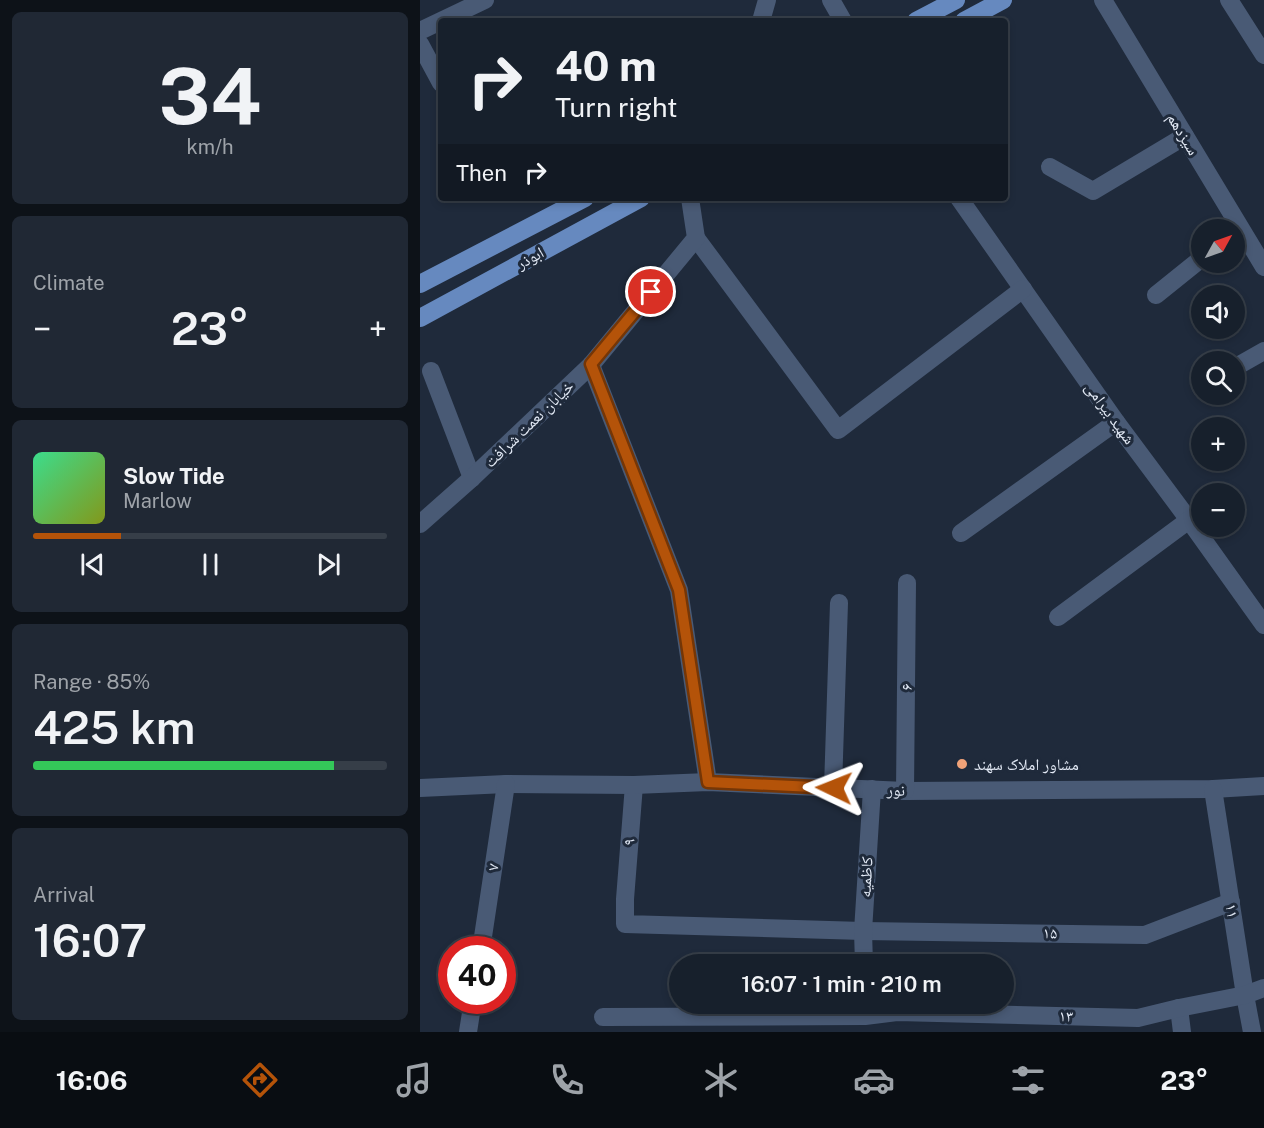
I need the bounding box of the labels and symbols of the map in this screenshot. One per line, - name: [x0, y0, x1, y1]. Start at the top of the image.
- street label: سیزدهم: [1162, 109, 1203, 159]
- north arrow: [1191, 219, 1245, 273]
- street label: ابوذر: [512, 243, 547, 274]
- pin: [625, 266, 676, 317]
- street label: خیابان نعمت شرافت: [480, 377, 578, 472]
- street label: شهید بیرامی: [1080, 378, 1139, 449]
- street label: ۶: [897, 683, 916, 691]
- place label: مشاور املاک سهند: [974, 755, 1079, 774]
- position arrow: [802, 756, 866, 820]
- marker: مشاور املاک سهند: [955, 757, 969, 771]
- street label: نور: [886, 780, 905, 800]
- street label: ۹: [619, 838, 639, 846]
- street label: کاظمیه: [855, 856, 877, 898]
- street label: ۷: [483, 862, 503, 872]
- street label: ۱۱: [1221, 902, 1243, 920]
- street label: ۱۵: [1043, 923, 1057, 943]
- speed limit sign: 40: [438, 936, 516, 1014]
- street label: ۱۳: [1059, 1006, 1073, 1026]

